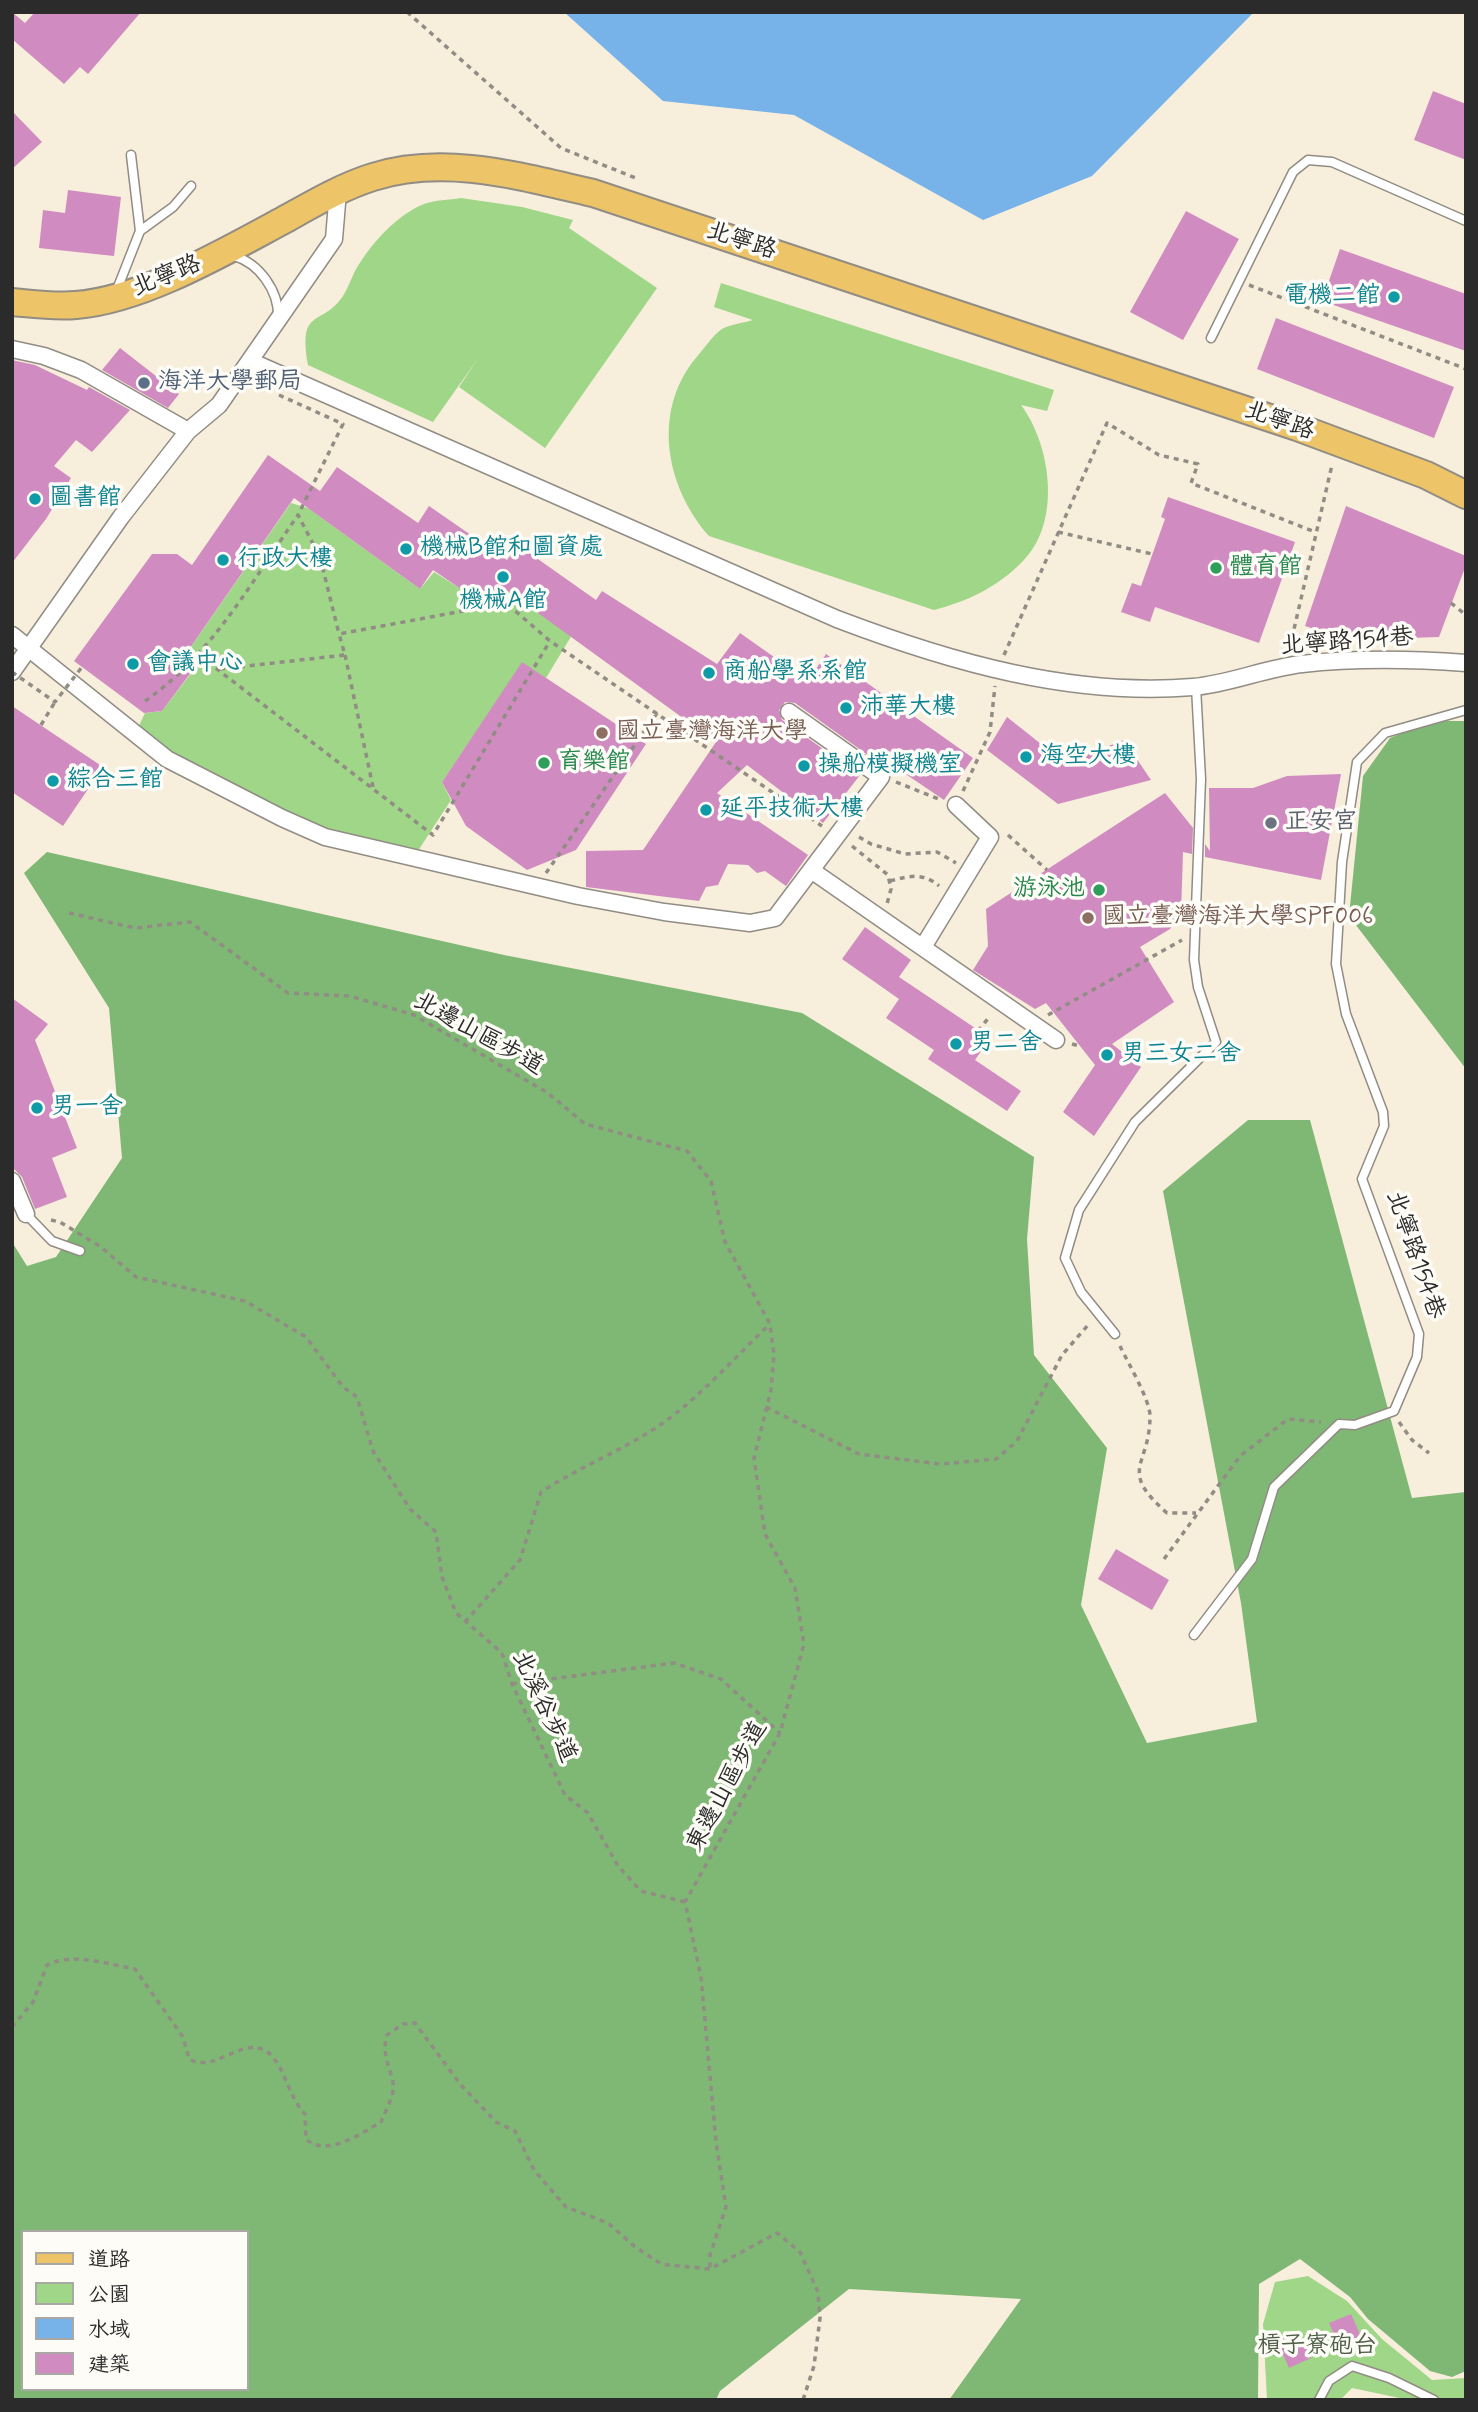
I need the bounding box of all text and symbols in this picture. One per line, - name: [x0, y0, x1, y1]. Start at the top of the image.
- street label: 北寧路: [702, 217, 780, 267]
- street label: 北寧路: [128, 250, 206, 304]
- place label: 電機二館: [1284, 283, 1380, 311]
- marker: 電機二館: [1386, 289, 1402, 305]
- place label: 海洋大學郵局: [158, 369, 302, 397]
- marker: 海洋大學郵局: [136, 375, 152, 391]
- street label: 北寧路: [1240, 397, 1318, 447]
- place label: 圖書館: [49, 485, 121, 513]
- marker: 圖書館: [27, 491, 43, 507]
- place label: 機械B館和圖資處: [420, 535, 603, 563]
- marker: 機械B館和圖資處: [398, 541, 414, 557]
- place label: 行政大樓: [237, 546, 333, 574]
- marker: 行政大樓: [215, 552, 231, 568]
- place label: 體育館: [1230, 554, 1302, 582]
- marker: 體育館: [1208, 560, 1224, 576]
- marker: 機械A館: [495, 569, 511, 585]
- place label: 機械A館: [459, 588, 547, 616]
- street label: 北寧路154巷: [1279, 624, 1415, 662]
- place label: 會議中心: [147, 650, 243, 678]
- marker: 會議中心: [125, 656, 141, 672]
- place label: 商船學系系館: [723, 659, 867, 687]
- marker: 商船學系系館: [701, 665, 717, 681]
- place label: 沛華大樓: [860, 694, 956, 722]
- marker: 沛華大樓: [838, 700, 854, 716]
- place label: 國立臺灣海洋大學: [616, 719, 808, 747]
- marker: 國立臺灣海洋大學: [594, 725, 610, 741]
- place label: 海空大樓: [1040, 743, 1136, 771]
- place label: 育樂館: [558, 749, 630, 777]
- marker: 海空大樓: [1018, 749, 1034, 765]
- place label: 操船模擬機室: [818, 752, 962, 780]
- marker: 育樂館: [536, 755, 552, 771]
- marker: 操船模擬機室: [796, 758, 812, 774]
- place label: 綜合三館: [67, 767, 163, 795]
- marker: 綜合三館: [45, 773, 61, 789]
- place label: 延平技術大樓: [720, 796, 864, 824]
- marker: 延平技術大樓: [698, 802, 714, 818]
- place label: 正安宮: [1285, 809, 1357, 837]
- marker: 正安宮: [1263, 815, 1279, 831]
- place label: 游泳池: [1013, 876, 1085, 904]
- marker: 游泳池: [1091, 882, 1107, 898]
- place label: 國立臺灣海洋大學SPF006: [1102, 904, 1373, 932]
- marker: 國立臺灣海洋大學SPF006: [1080, 910, 1096, 926]
- street label: 北邊山區步道: [408, 987, 548, 1083]
- place label: 男二舍: [970, 1030, 1042, 1058]
- marker: 男二舍: [948, 1036, 964, 1052]
- place label: 男三女二舍: [1121, 1041, 1241, 1069]
- marker: 男三女二舍: [1099, 1047, 1115, 1063]
- place label: 男一舍: [51, 1094, 123, 1122]
- marker: 男一舍: [29, 1100, 45, 1116]
- street label: 北寧路154巷: [1379, 1187, 1449, 1323]
- street label: 北溪谷步道: [505, 1647, 581, 1767]
- street label: 東邊山區步道: [681, 1717, 775, 1857]
- legend: [21, 2230, 248, 2391]
- text: 道路: [88, 2246, 130, 2274]
- text: 公園: [88, 2281, 130, 2309]
- text: 水域: [88, 2316, 130, 2344]
- park label: 槓子寮砲台: [1257, 2333, 1377, 2361]
- text: 建築: [88, 2351, 130, 2379]

